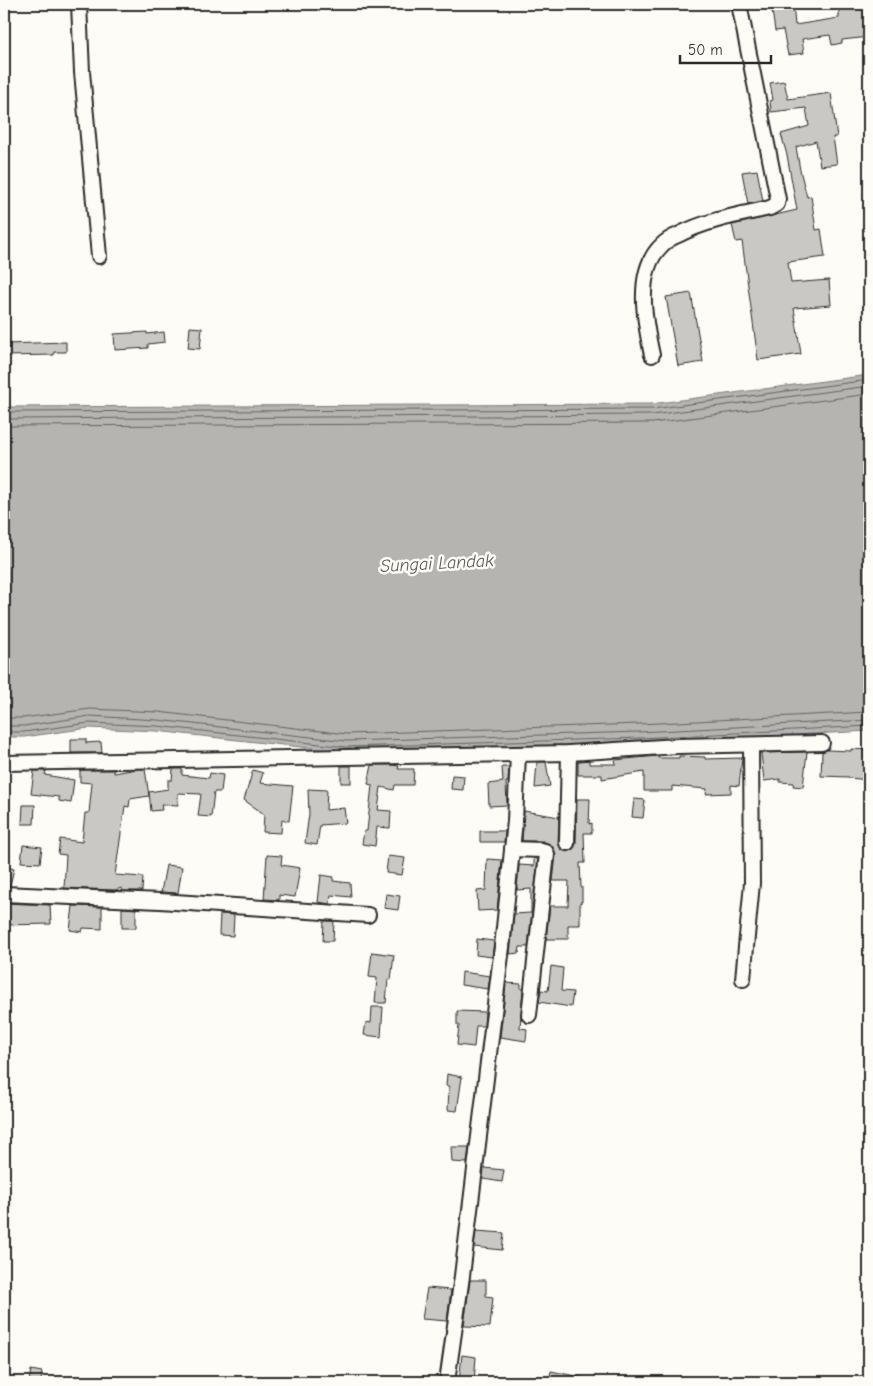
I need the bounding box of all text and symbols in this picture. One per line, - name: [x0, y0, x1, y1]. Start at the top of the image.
- scale bar: [680, 32, 772, 64]
- text: 50 m: [688, 41, 723, 59]
- water label: Sungai Landak: [380, 550, 495, 577]

